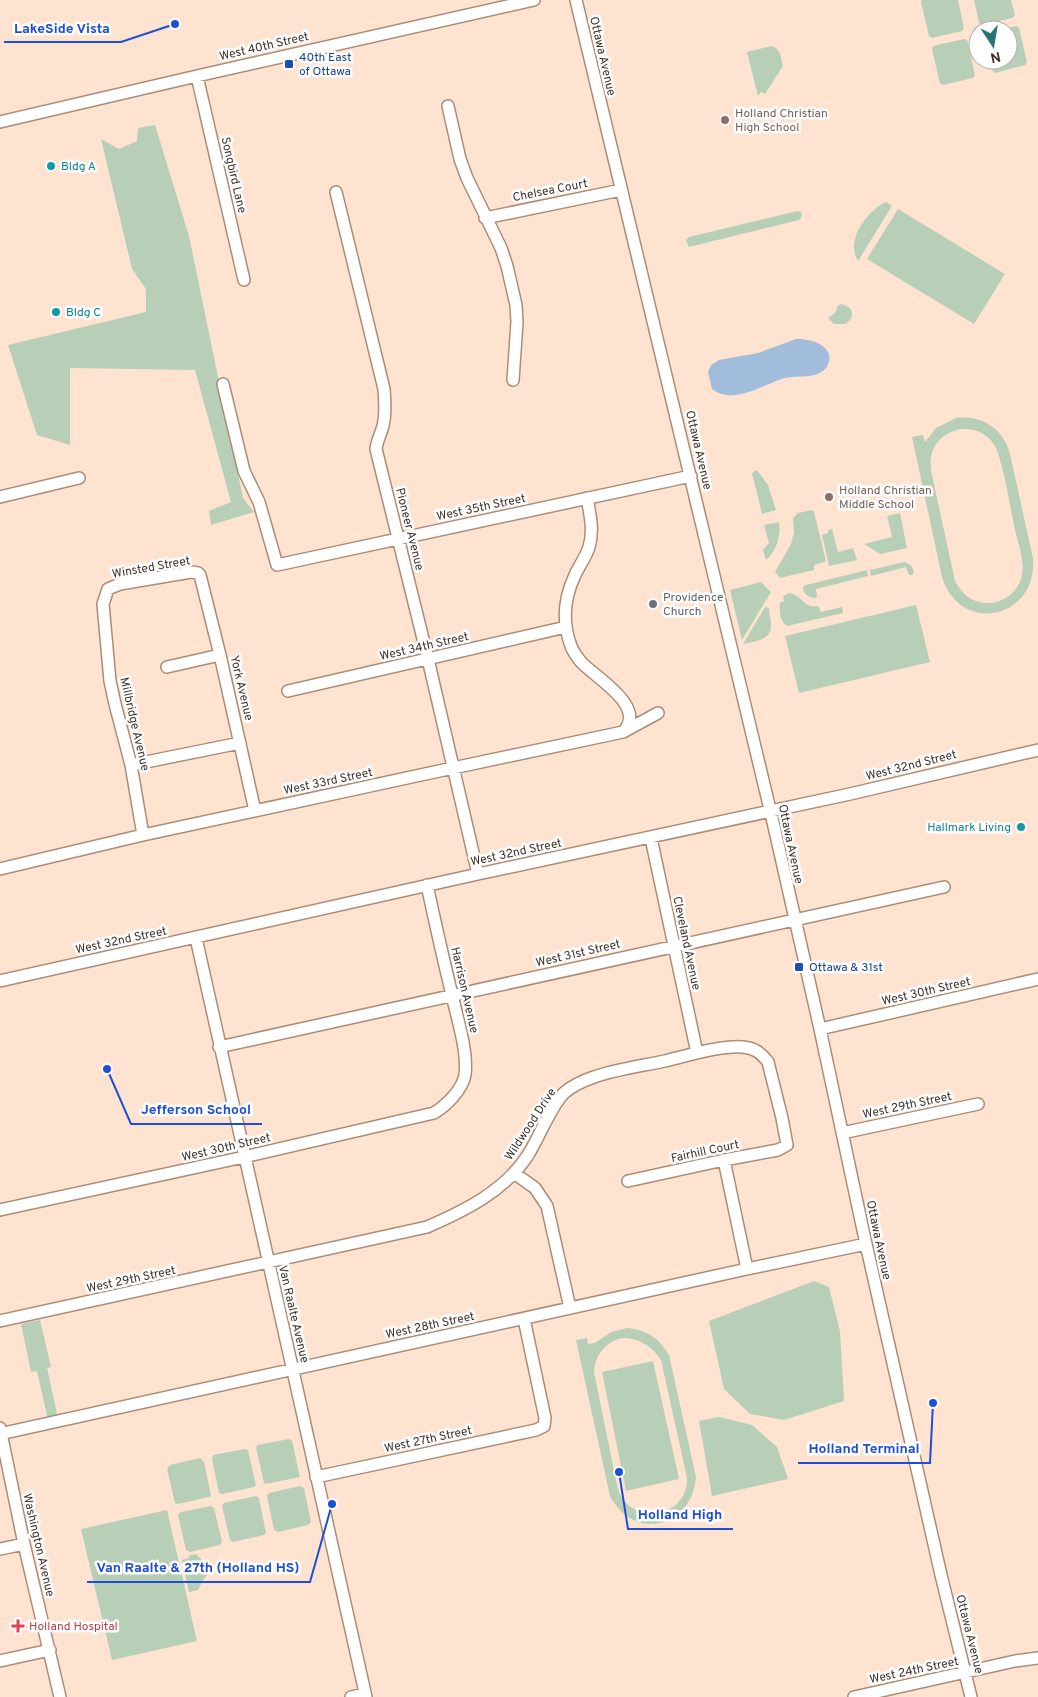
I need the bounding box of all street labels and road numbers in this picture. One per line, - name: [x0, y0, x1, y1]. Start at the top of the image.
- street label: Ottawa Avenue: [585, 15, 619, 97]
- street label: West 40th Street: [218, 29, 310, 65]
- street label: Songbird Lane: [217, 136, 250, 215]
- street label: Chelsea Court: [511, 176, 589, 206]
- street label: Ottawa Avenue: [681, 409, 715, 491]
- street label: Pioneer Avenue: [391, 486, 427, 572]
- street label: West 35th Street: [435, 491, 527, 525]
- street label: Winsted Street: [111, 553, 192, 583]
- street label: West 34th Street: [378, 629, 470, 665]
- street label: York Avenue: [226, 654, 256, 722]
- street label: Millbridge Avenue: [115, 676, 153, 773]
- street label: West 32nd Street: [864, 747, 958, 785]
- street label: West 33rd Street: [282, 765, 374, 799]
- street label: Ottawa Avenue: [774, 803, 806, 885]
- street label: West 32nd Street: [469, 835, 563, 870]
- street label: Cleveland Avenue: [668, 895, 704, 992]
- street label: West 32nd Street: [74, 923, 168, 958]
- street label: West 31st Street: [534, 936, 622, 971]
- street label: Harrison Avenue: [446, 945, 482, 1035]
- street label: West 30th Street: [880, 974, 972, 1010]
- street label: Wildwood Drive: [501, 1085, 560, 1164]
- street label: West 29th Street: [861, 1089, 953, 1123]
- street label: West 30th Street: [180, 1130, 272, 1166]
- street label: Fairhill Court: [670, 1137, 741, 1167]
- street label: Ottawa Avenue: [862, 1199, 894, 1281]
- street label: West 29th Street: [85, 1263, 177, 1297]
- street label: Van Raalte Avenue: [274, 1264, 312, 1365]
- street label: West 28th Street: [384, 1309, 476, 1343]
- street label: West 27th Street: [383, 1423, 473, 1457]
- street label: Washington Avenue: [18, 1492, 58, 1598]
- street label: Ottawa Avenue: [951, 1593, 987, 1675]
- street label: West 24th Street: [868, 1654, 960, 1688]

